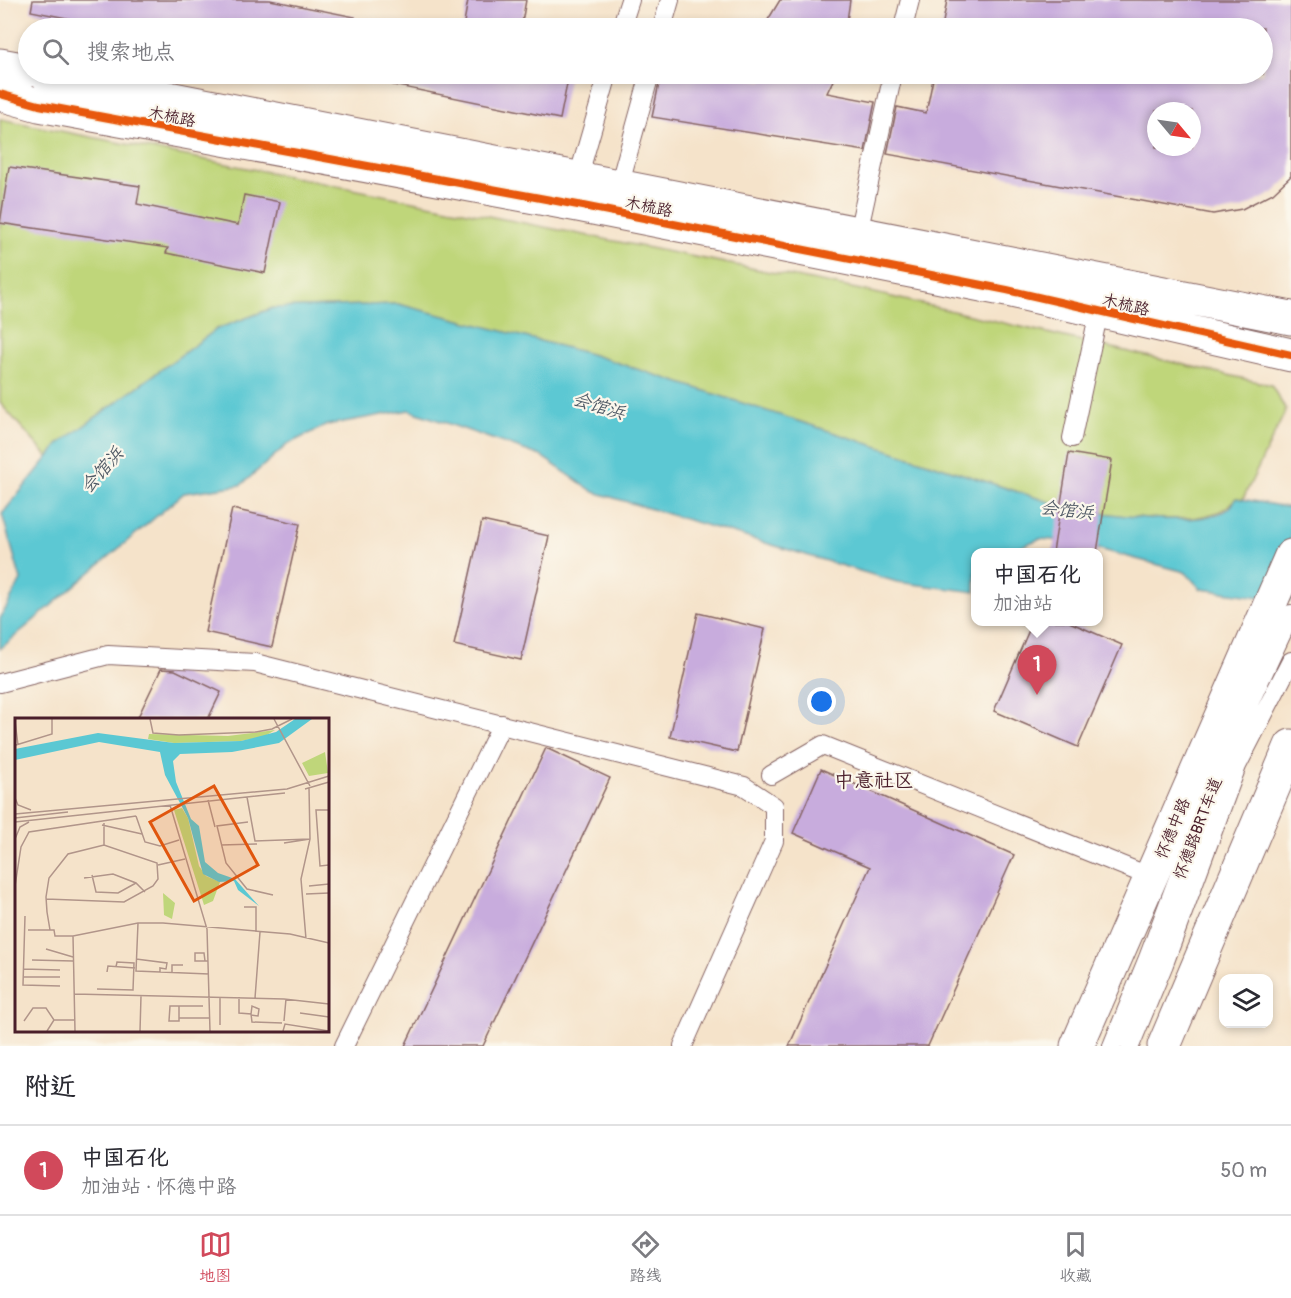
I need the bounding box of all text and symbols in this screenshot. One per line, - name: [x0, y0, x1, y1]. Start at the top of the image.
- search box: [18, 18, 1273, 84]
- icon: search: [39, 35, 72, 68]
- text: 搜索地点: [87, 38, 175, 66]
- north arrow: [1147, 102, 1201, 156]
- street label: 木梳路: [146, 103, 197, 131]
- street label: 木梳路: [623, 193, 674, 221]
- street label: 木梳路: [1100, 290, 1151, 320]
- water label: 会馆浜: [570, 388, 629, 426]
- water label: 会馆浜: [76, 442, 129, 498]
- water label: 会馆浜: [1039, 496, 1096, 525]
- popup: [971, 548, 1103, 626]
- text: 中国石化: [993, 561, 1081, 589]
- text: 加油站: [993, 591, 1053, 616]
- pin: 1: [1018, 646, 1056, 695]
- your location: [807, 687, 836, 716]
- inset map: [15, 718, 328, 1031]
- district label: 中意社区: [834, 768, 914, 793]
- street label: 怀德路BRT车道: [1169, 775, 1226, 882]
- street label: 怀德中路: [1151, 795, 1195, 862]
- map controls: [1219, 974, 1273, 1028]
- button: layers: [1219, 974, 1273, 1028]
- text: 附近: [24, 1071, 76, 1103]
- text: 中国石化: [81, 1144, 169, 1172]
- text: 1: [40, 1158, 47, 1183]
- text: 50 m: [1220, 1158, 1267, 1183]
- text: 加油站 · 怀德中路: [81, 1174, 236, 1199]
- tab: 地图: [199, 1228, 232, 1286]
- tab: 路线: [629, 1228, 662, 1286]
- tab: 收藏: [1059, 1228, 1092, 1286]

